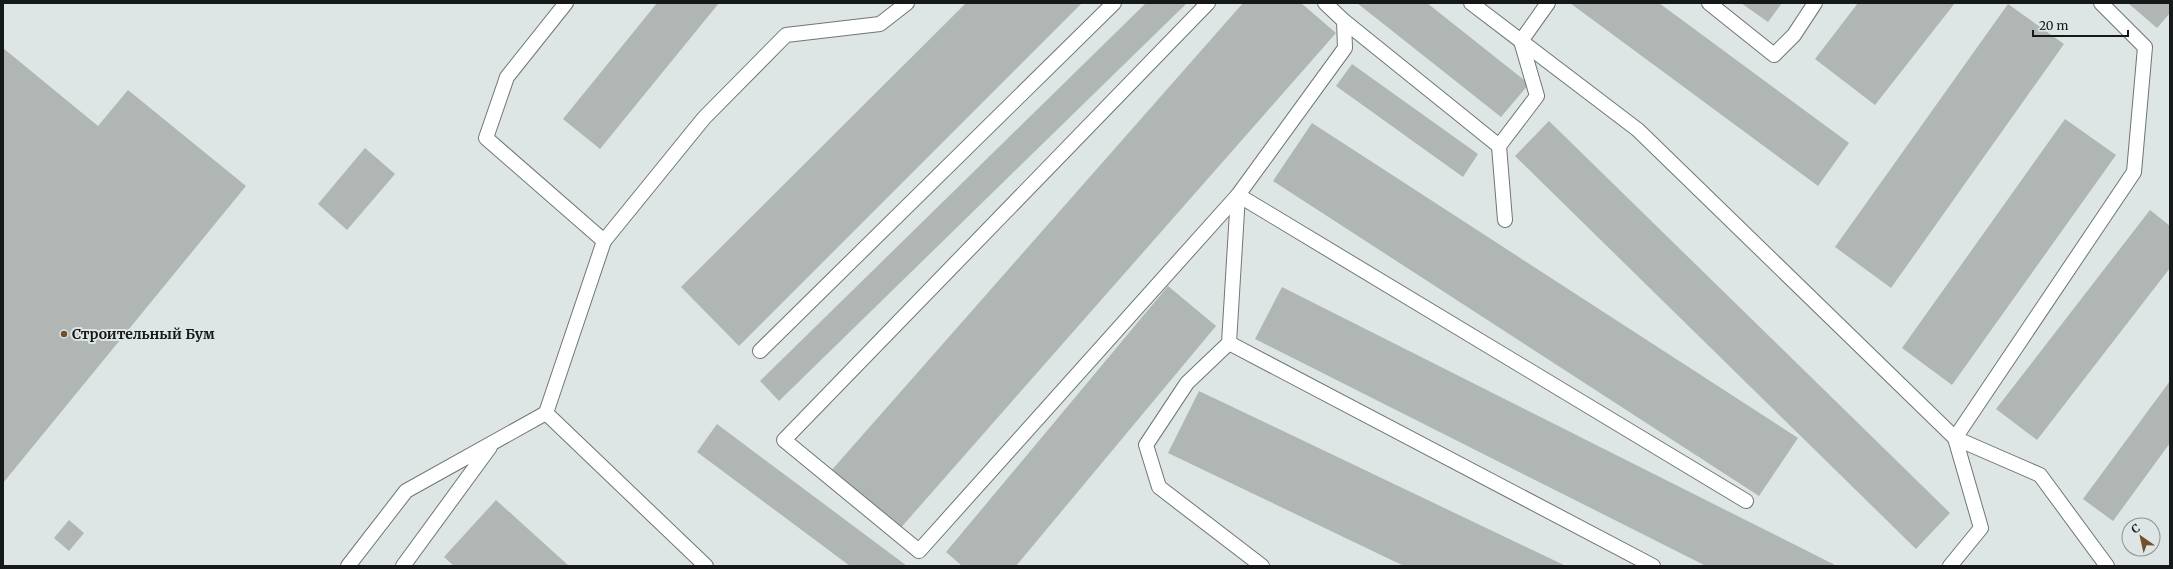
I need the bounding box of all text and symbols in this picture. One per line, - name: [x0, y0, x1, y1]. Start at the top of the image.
- scale bar: [2033, 12, 2128, 38]
- text: 20 m: [2039, 18, 2068, 33]
- place label: Строительный Бум: [72, 325, 215, 343]
- marker: Строительный Бум: [59, 329, 69, 339]
- north arrow: [2121, 517, 2161, 557]
- text: С: [2128, 521, 2142, 537]

